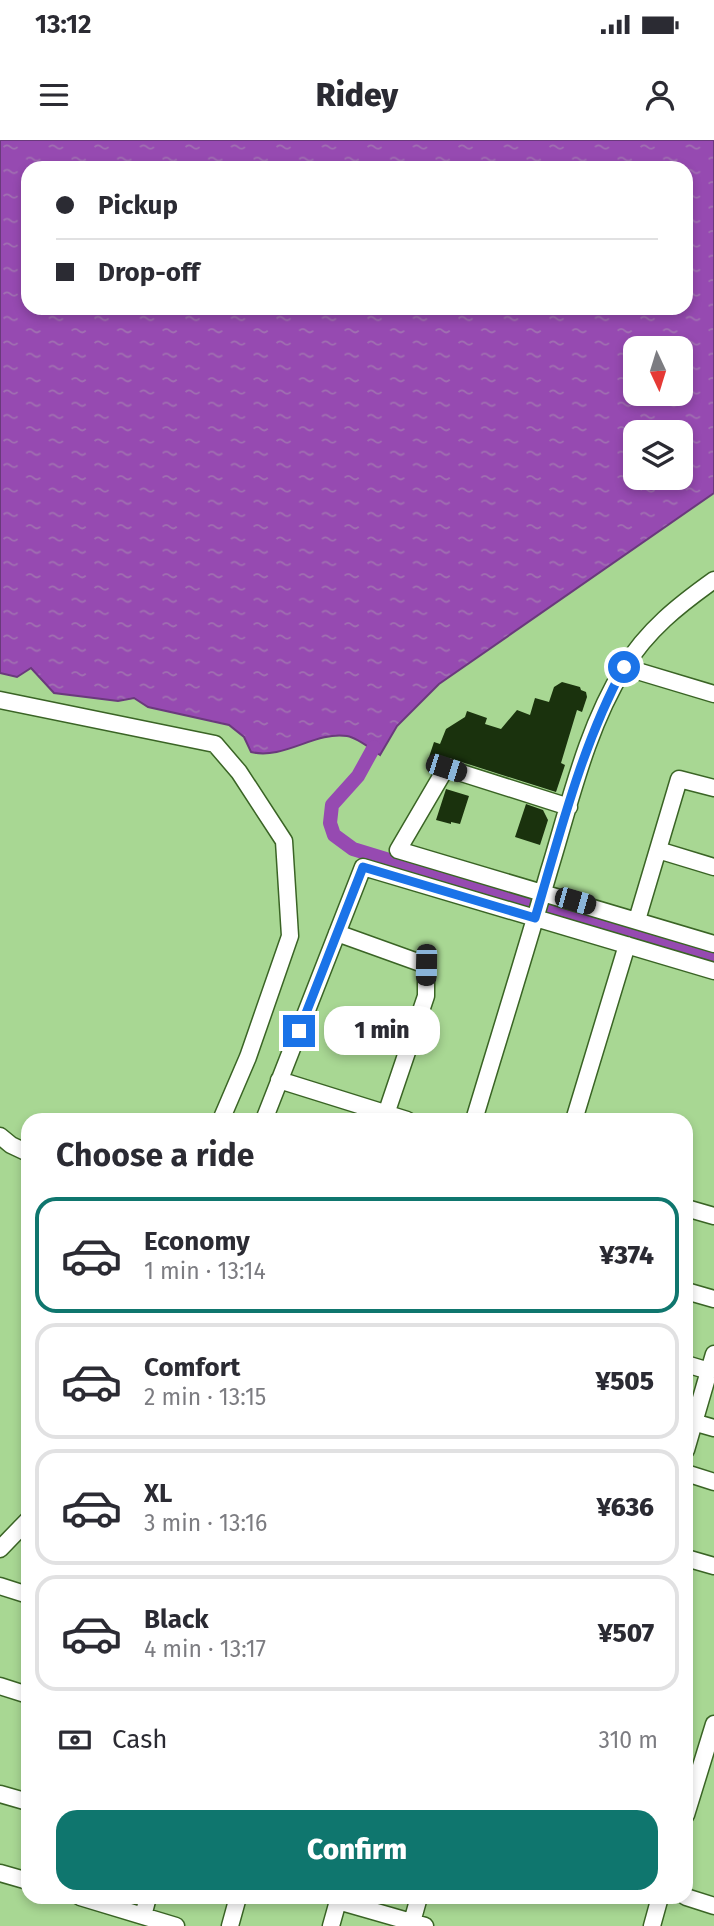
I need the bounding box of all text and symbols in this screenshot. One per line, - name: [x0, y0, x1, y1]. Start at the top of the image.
- text: 13:12: [35, 9, 91, 40]
- icon: menu: [35, 76, 73, 114]
- text: Ridey: [316, 76, 398, 114]
- icon: person: [641, 76, 679, 114]
- text: Pickup: [98, 190, 178, 221]
- text: Drop-off: [98, 257, 200, 288]
- north arrow: [623, 336, 693, 406]
- map controls: [623, 336, 693, 490]
- button: layers: [623, 420, 693, 490]
- route start: [608, 651, 640, 683]
- car: [423, 752, 470, 784]
- car: [552, 885, 599, 917]
- car: [416, 944, 437, 986]
- callout: 1 min: [324, 1006, 439, 1056]
- route end: [283, 1015, 315, 1047]
- text: 1 min: [354, 1016, 410, 1044]
- text: Choose a ride: [56, 1136, 254, 1174]
- icon: car: [60, 1224, 123, 1287]
- text: Economy: [144, 1226, 250, 1257]
- text: ¥374: [600, 1240, 654, 1271]
- text: 1 min · 13:14: [144, 1257, 266, 1285]
- icon: car: [60, 1350, 123, 1413]
- text: Comfort: [144, 1352, 240, 1383]
- text: ¥505: [595, 1366, 654, 1397]
- text: 2 min · 13:15: [144, 1383, 266, 1411]
- icon: car: [60, 1476, 123, 1539]
- text: XL: [144, 1478, 172, 1509]
- text: ¥636: [597, 1492, 654, 1523]
- text: 3 min · 13:16: [144, 1509, 267, 1537]
- icon: car: [60, 1602, 123, 1665]
- text: Black: [144, 1604, 209, 1635]
- text: ¥507: [598, 1618, 654, 1649]
- text: 4 min · 13:17: [144, 1635, 266, 1663]
- icon: cash: [56, 1721, 94, 1759]
- text: Cash: [112, 1724, 168, 1755]
- text: 310 m: [598, 1726, 658, 1754]
- button: Confirm: [56, 1810, 658, 1890]

